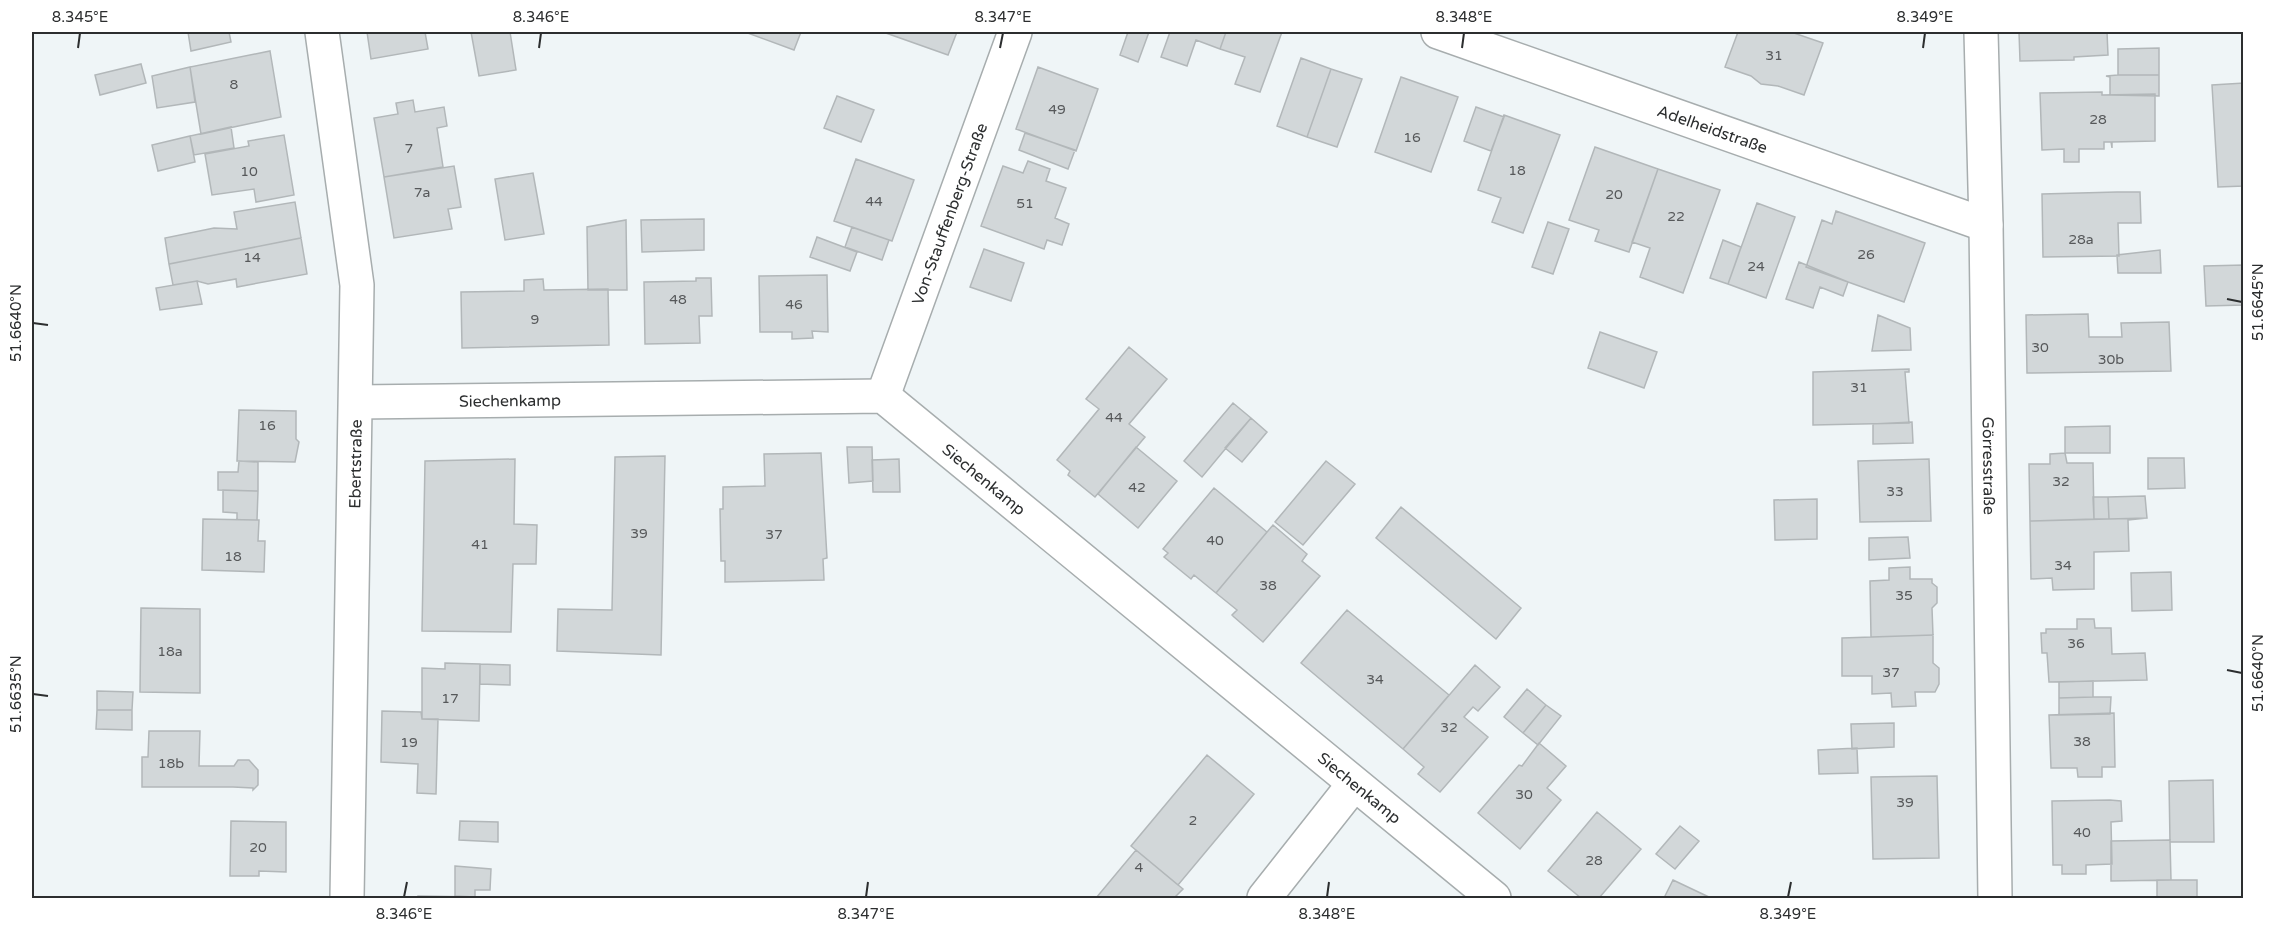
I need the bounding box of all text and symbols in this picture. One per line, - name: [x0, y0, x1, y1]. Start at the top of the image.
- text: 8.345°E: [52, 8, 108, 26]
- text: 8.346°E: [513, 8, 569, 26]
- text: 8.347°E: [974, 8, 1032, 26]
- text: 8.348°E: [1436, 8, 1492, 26]
- text: 8.349°E: [1897, 8, 1953, 26]
- house number: 31: [1765, 47, 1783, 64]
- house number: 8: [230, 76, 239, 93]
- house number: 49: [1048, 101, 1066, 118]
- street label: Adelheidstraße: [1654, 101, 1770, 158]
- house number: 28: [2089, 111, 2107, 128]
- street label: Von-Stauffenberg-Straße: [908, 120, 992, 308]
- house number: 16: [1403, 129, 1421, 146]
- house number: 7: [405, 140, 413, 157]
- house number: 18: [1508, 162, 1526, 179]
- house number: 10: [240, 163, 258, 180]
- house number: 7a: [414, 184, 430, 201]
- house number: 20: [1605, 186, 1623, 203]
- house number: 44: [865, 193, 883, 210]
- house number: 51: [1016, 195, 1034, 212]
- house number: 22: [1667, 208, 1685, 225]
- house number: 28a: [2068, 231, 2094, 248]
- house number: 26: [1857, 246, 1875, 263]
- house number: 14: [243, 249, 261, 266]
- house number: 24: [1747, 258, 1765, 275]
- text: 51.6645°N: [2249, 263, 2267, 341]
- text: 51.6640°N: [7, 284, 25, 362]
- house number: 48: [669, 291, 687, 308]
- house number: 46: [785, 296, 803, 313]
- house number: 9: [531, 311, 539, 328]
- house number: 30: [2031, 339, 2049, 356]
- house number: 30b: [2098, 351, 2124, 368]
- house number: 31: [1850, 379, 1868, 396]
- street label: Siechenkamp: [459, 391, 561, 412]
- house number: 44: [1105, 409, 1123, 426]
- house number: 16: [258, 417, 276, 434]
- street label: Görresstraße: [1978, 417, 1999, 515]
- street label: Ebertstraße: [345, 419, 367, 509]
- street label: Siechenkamp: [938, 440, 1029, 520]
- house number: 32: [2052, 473, 2070, 490]
- house number: 42: [1128, 479, 1146, 496]
- house number: 33: [1886, 483, 1904, 500]
- house number: 39: [630, 525, 648, 542]
- house number: 37: [765, 526, 783, 543]
- house number: 40: [1206, 532, 1224, 549]
- house number: 41: [471, 536, 489, 553]
- house number: 18: [224, 548, 242, 565]
- house number: 34: [2054, 557, 2072, 574]
- house number: 38: [1259, 577, 1277, 594]
- house number: 35: [1895, 587, 1913, 604]
- text: 51.6640°N: [2249, 634, 2267, 712]
- house number: 36: [2067, 635, 2085, 652]
- house number: 18a: [157, 643, 183, 660]
- text: 51.6635°N: [7, 655, 25, 733]
- house number: 37: [1882, 664, 1900, 681]
- house number: 34: [1366, 671, 1384, 688]
- house number: 17: [441, 690, 459, 707]
- house number: 32: [1440, 719, 1458, 736]
- house number: 38: [2073, 733, 2091, 750]
- house number: 19: [400, 734, 418, 751]
- street label: Siechenkamp: [1313, 748, 1405, 829]
- house number: 18b: [158, 755, 184, 772]
- house number: 30: [1515, 786, 1533, 803]
- house number: 39: [1896, 794, 1914, 811]
- house number: 2: [1189, 812, 1197, 829]
- house number: 40: [2073, 824, 2091, 841]
- house number: 20: [249, 839, 267, 856]
- house number: 28: [1585, 852, 1603, 869]
- house number: 4: [1135, 859, 1144, 876]
- text: 8.346°E: [376, 905, 432, 923]
- text: 8.347°E: [837, 905, 895, 923]
- text: 8.348°E: [1299, 905, 1355, 923]
- text: 8.349°E: [1760, 905, 1816, 923]

